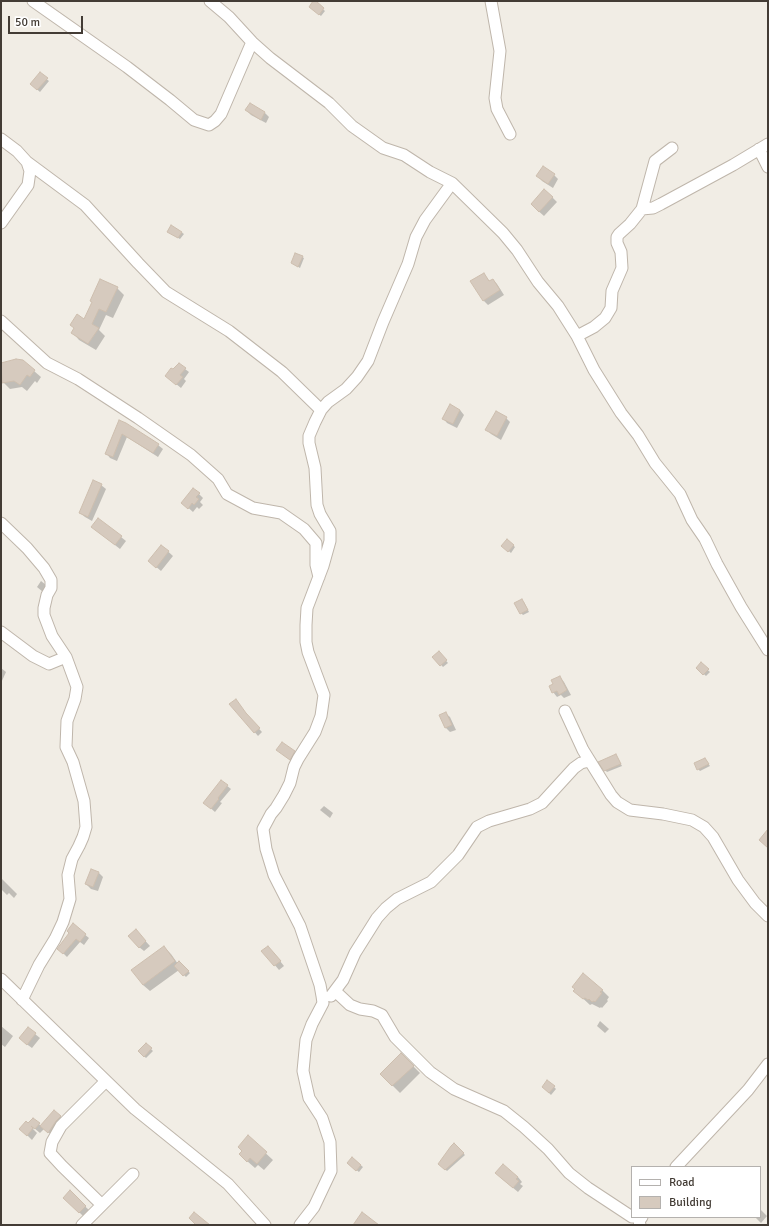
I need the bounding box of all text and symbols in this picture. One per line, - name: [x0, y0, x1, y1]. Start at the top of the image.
- scale bar: [10, 8, 85, 34]
- text: 50 m: [15, 15, 40, 30]
- legend: [631, 1166, 761, 1218]
- text: Road: [669, 1175, 695, 1190]
- text: Building: [669, 1195, 712, 1210]

